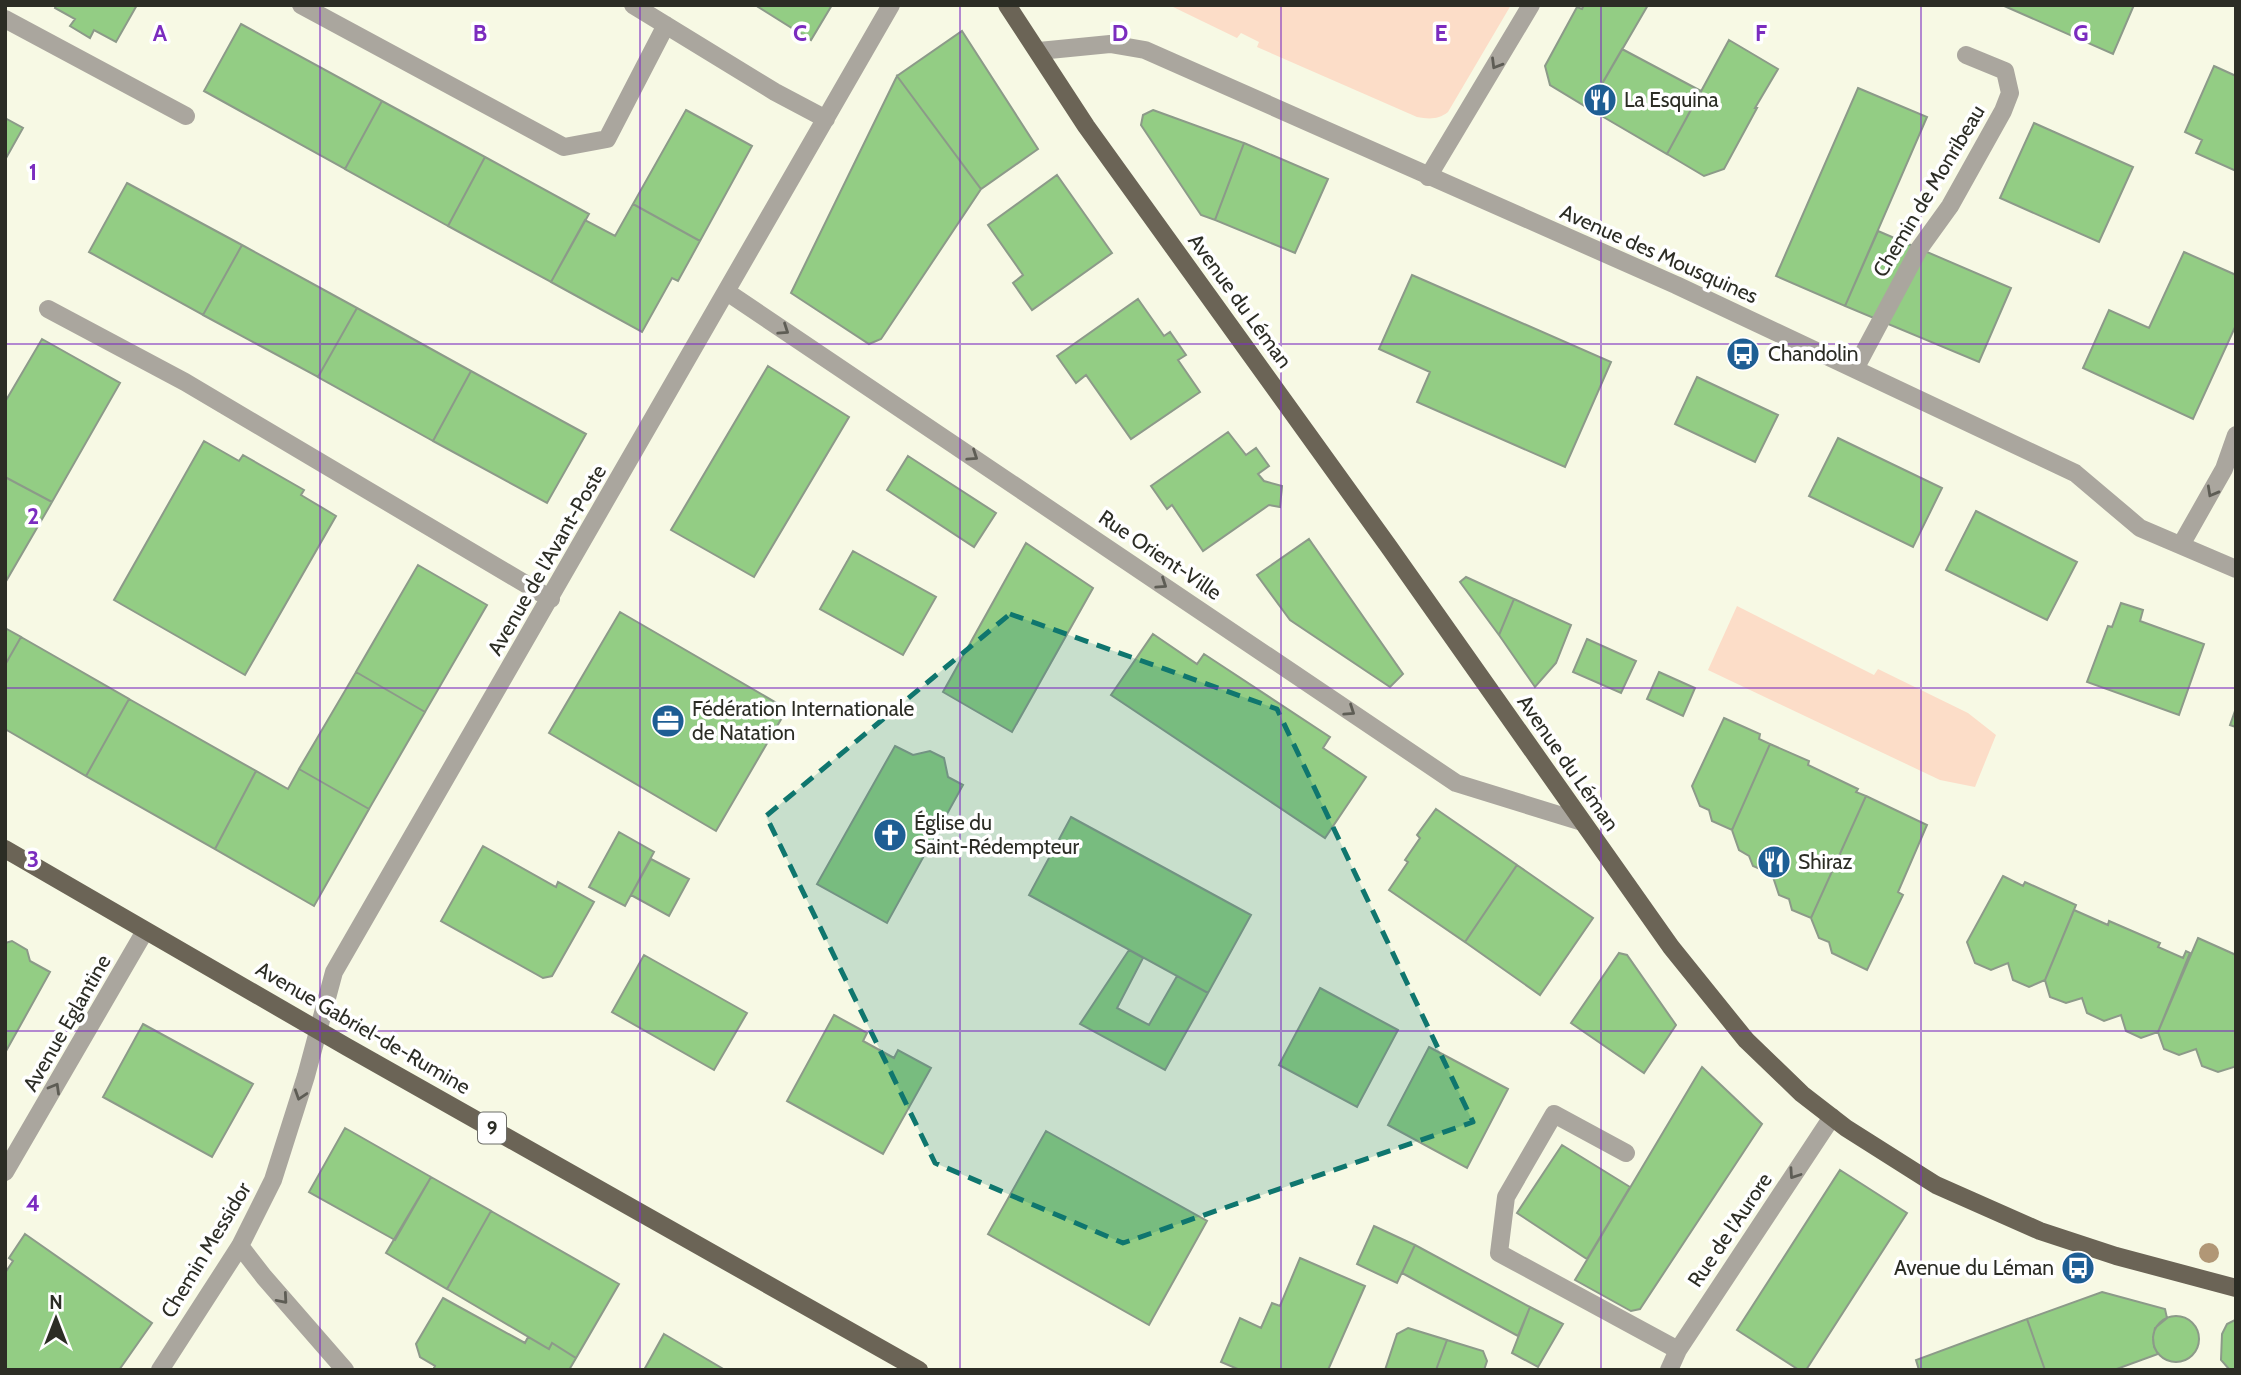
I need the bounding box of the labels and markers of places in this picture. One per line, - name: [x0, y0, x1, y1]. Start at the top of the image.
- restaurant icon: La Esquina: [1581, 81, 1619, 119]
- place label: La Esquina: [1624, 87, 1719, 112]
- bus stop icon: Chandolin: [1724, 335, 1762, 373]
- place label: Chandolin: [1768, 341, 1859, 366]
- place label: Fédération Internationale de Natation: [692, 696, 915, 745]
- office icon: Fédération Internationale de Natation: [649, 702, 687, 740]
- place label: Église du Saint-Rédempteur: [914, 810, 1079, 859]
- church icon: Église du Saint-Rédempteur: [871, 816, 909, 854]
- restaurant icon: Shiraz: [1755, 843, 1793, 881]
- place label: Shiraz: [1798, 849, 1853, 874]
- bus stop icon: Avenue du Léman: [2059, 1249, 2097, 1287]
- place label: Avenue du Léman: [1894, 1255, 2054, 1280]

